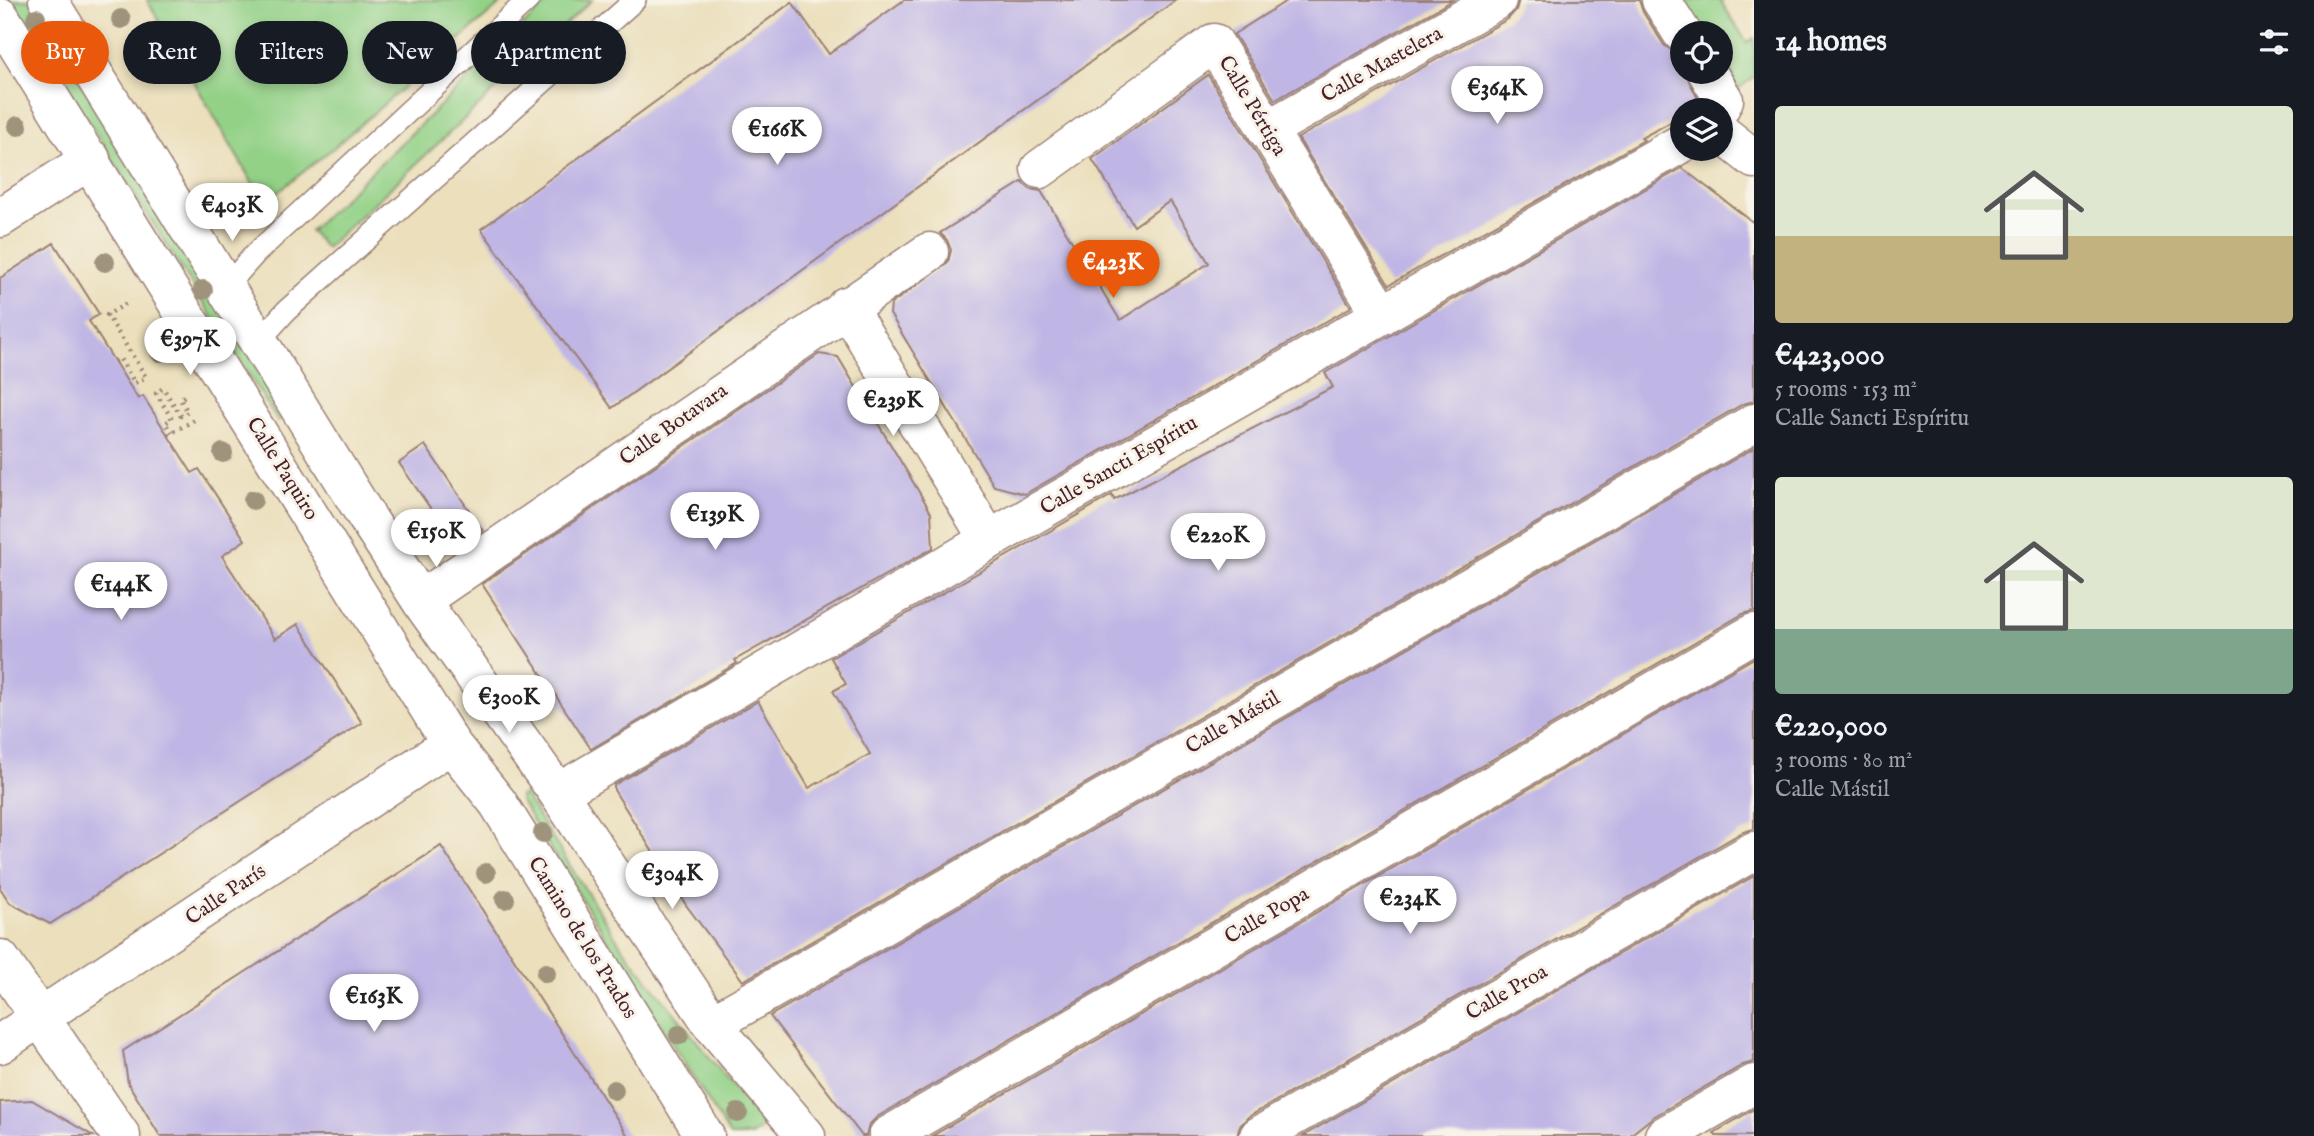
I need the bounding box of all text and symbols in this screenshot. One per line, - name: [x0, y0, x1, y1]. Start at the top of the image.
- street label: Calle Mastelera: [1316, 20, 1448, 109]
- chip: Buy: [21, 21, 109, 84]
- chip: Rent: [123, 21, 221, 84]
- chip: Filters: [235, 21, 348, 84]
- chip: New: [362, 21, 457, 84]
- chip: Apartment: [471, 21, 626, 84]
- map controls: [1670, 21, 1733, 161]
- button: locate: [1670, 21, 1733, 84]
- text: 14 homes: [1775, 23, 1887, 61]
- icon: filters: [2255, 23, 2293, 61]
- street label: Calle Pértiga: [1212, 51, 1293, 162]
- pin: €364K: [1448, 66, 1546, 126]
- text: €364K: [1467, 74, 1527, 103]
- button: layers: [1670, 98, 1733, 161]
- pin: €166K: [728, 108, 826, 167]
- text: €166K: [748, 115, 806, 144]
- icon: home: [1971, 152, 2097, 278]
- pin: €403K: [183, 184, 281, 243]
- text: €403K: [201, 191, 263, 220]
- pin: €423K: [1064, 240, 1162, 300]
- text: €423K: [1083, 248, 1143, 277]
- pin: €397K: [141, 318, 239, 377]
- text: €397K: [160, 325, 220, 354]
- text: €423,000: [1775, 337, 1885, 375]
- text: 5 rooms · 153 m²: [1775, 375, 1917, 404]
- street label: Calle Botavara: [615, 377, 734, 472]
- pin: €239K: [844, 378, 942, 438]
- text: €239K: [863, 386, 923, 415]
- text: Calle Sancti Espíritu: [1775, 404, 1969, 433]
- street label: Calle Sancti Espíritu: [1035, 410, 1203, 522]
- street label: Calle Paquiro: [240, 412, 324, 526]
- pin: €139K: [666, 492, 764, 552]
- text: €139K: [686, 500, 744, 529]
- pin: €150K: [387, 510, 485, 569]
- pin: €220K: [1169, 514, 1267, 573]
- text: €150K: [407, 517, 465, 546]
- text: €220K: [1187, 521, 1250, 550]
- icon: home: [1971, 523, 2097, 649]
- pin: €144K: [72, 562, 170, 622]
- text: €144K: [90, 570, 152, 599]
- pin: €300K: [460, 676, 558, 735]
- text: €300K: [478, 683, 540, 712]
- street label: Calle Mástil: [1181, 685, 1285, 761]
- text: €220,000: [1775, 708, 1888, 746]
- text: 3 rooms · 80 m²: [1775, 746, 1912, 775]
- text: Calle Mástil: [1775, 775, 1889, 804]
- street label: Camino de los Prados: [521, 852, 643, 1024]
- pin: €304K: [623, 852, 721, 911]
- street label: Calle París: [181, 858, 271, 932]
- text: €304K: [641, 859, 703, 888]
- pin: €234K: [1361, 876, 1459, 936]
- street label: Calle Popa: [1220, 881, 1315, 951]
- text: €234K: [1380, 884, 1440, 913]
- street label: Calle Proa: [1461, 958, 1553, 1027]
- pin: €163K: [325, 974, 423, 1034]
- text: €163K: [346, 982, 402, 1011]

